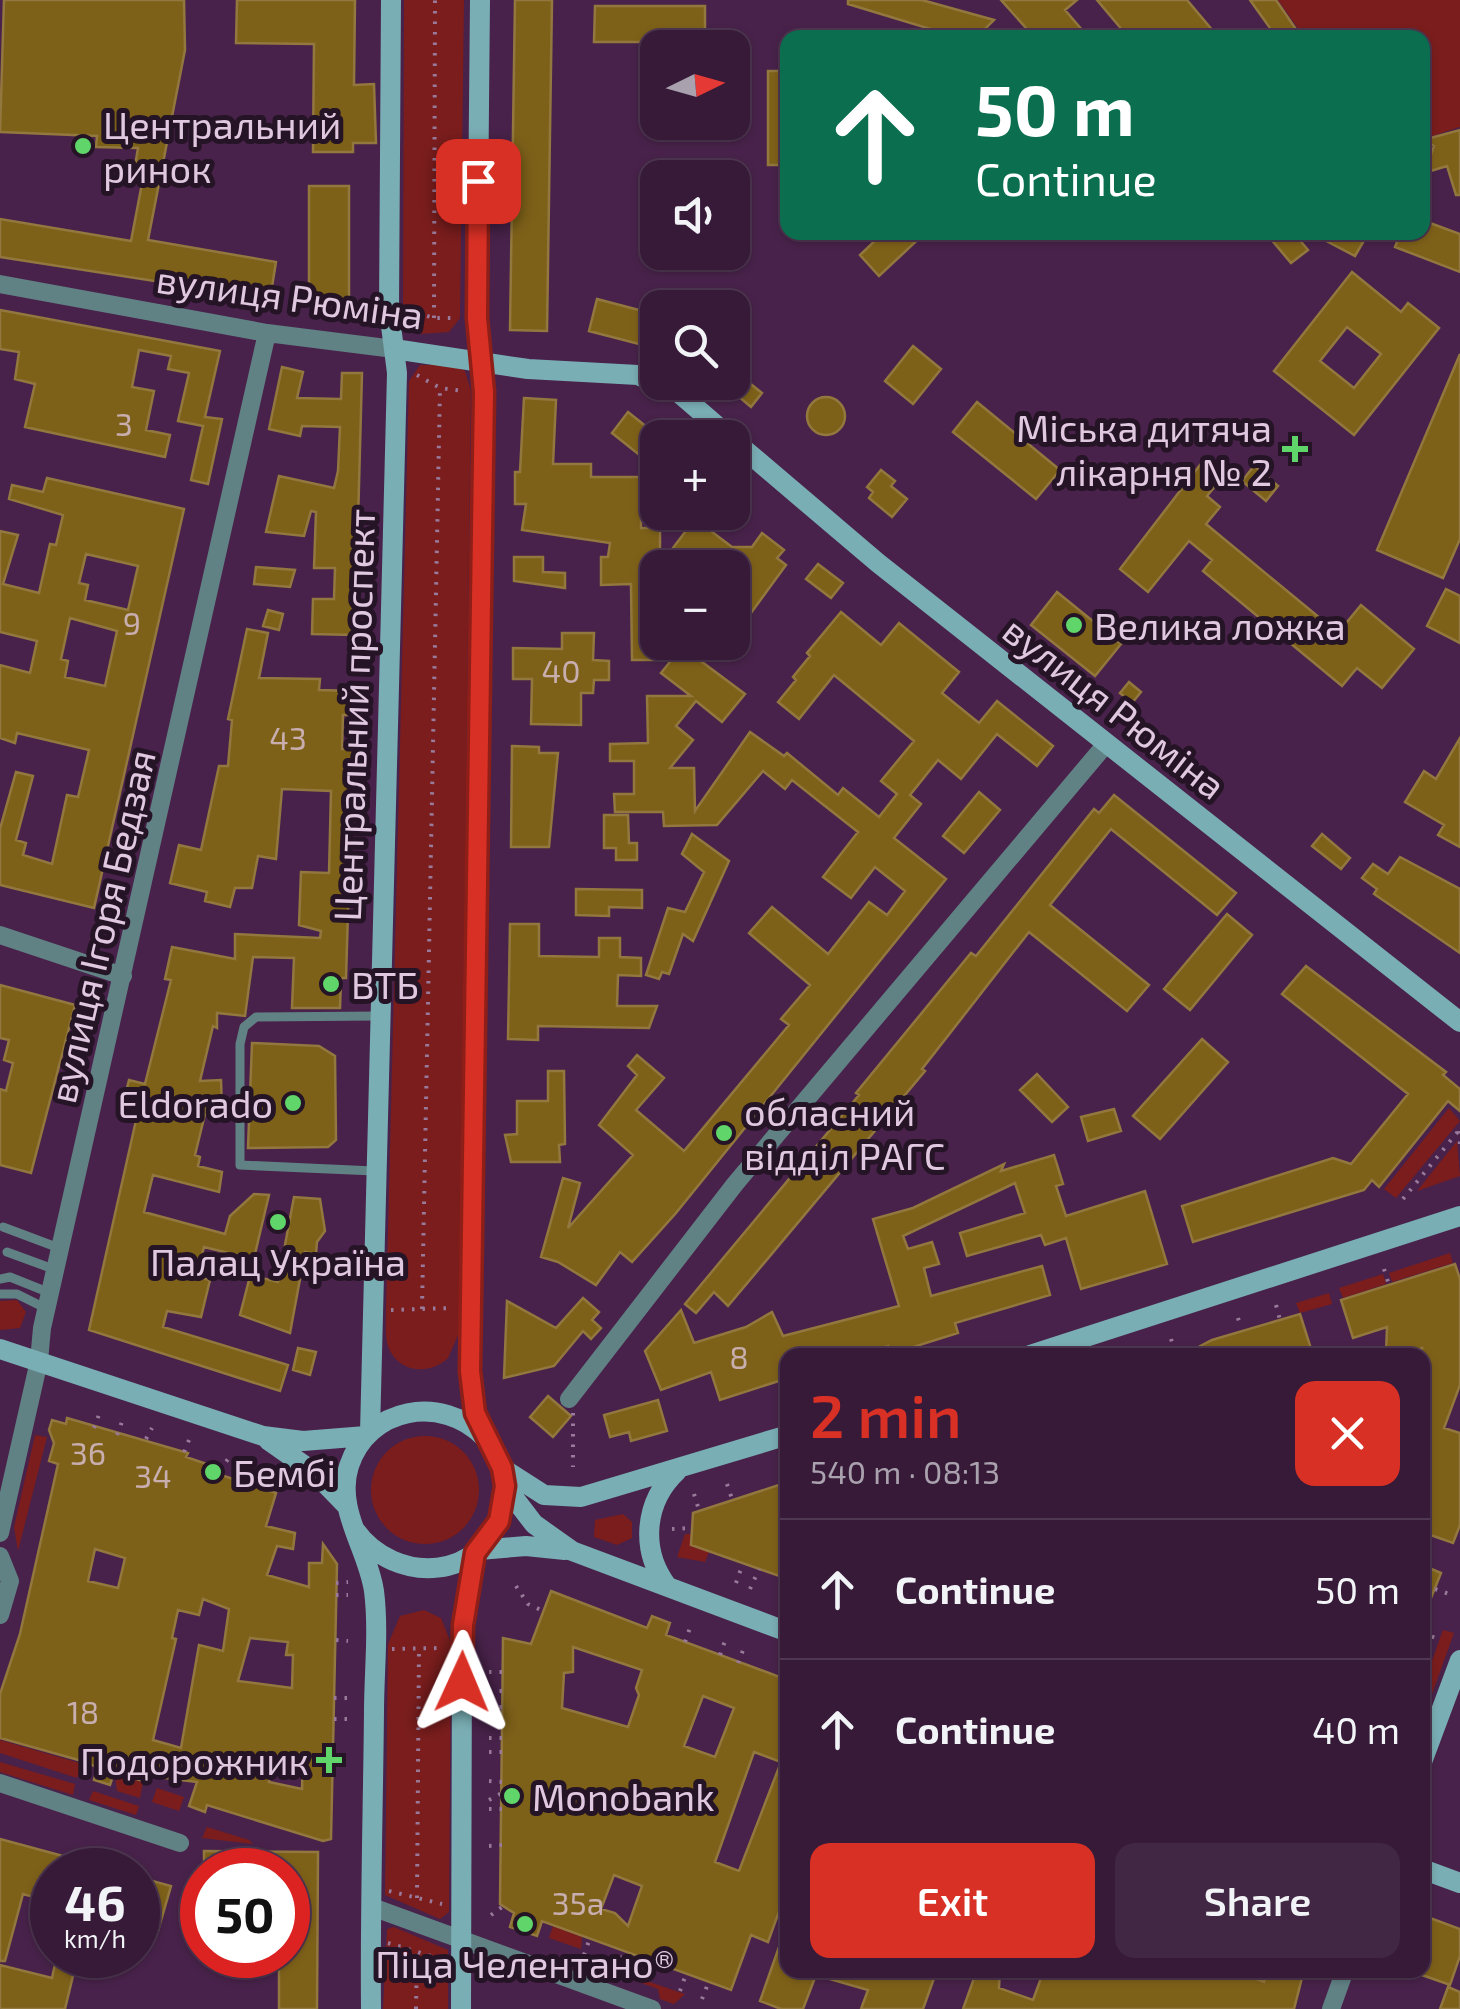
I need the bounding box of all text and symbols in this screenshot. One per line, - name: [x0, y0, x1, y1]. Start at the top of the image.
- north arrow: [640, 30, 750, 140]
- map controls: [640, 30, 750, 660]
- text: 50 m: [975, 66, 1135, 150]
- icon: ahead: [810, 70, 940, 200]
- place label: Центральний ринок: [103, 101, 341, 191]
- marker: Центральний ринок: [72, 135, 94, 157]
- pin: [436, 139, 521, 224]
- text: Continue: [975, 151, 1157, 205]
- icon: arrive: [451, 154, 506, 209]
- button: sound: [640, 160, 750, 270]
- street label: вулиця Рюміна: [154, 255, 426, 337]
- button: search: [640, 290, 750, 400]
- house number: 3: [115, 404, 133, 442]
- place label: Міська дитяча лікарня № 2: [1016, 404, 1272, 494]
- button: +: [640, 420, 750, 530]
- marker: Міська дитяча лікарня № 2: [1282, 436, 1308, 462]
- street label: Центральний проспект: [323, 508, 383, 922]
- button: −: [640, 550, 750, 660]
- place label: Велика ложка: [1094, 602, 1346, 648]
- house number: 9: [123, 603, 141, 641]
- street label: вулиця Рюміна: [995, 606, 1235, 808]
- marker: Велика ложка: [1063, 614, 1085, 636]
- house number: 40: [542, 651, 580, 689]
- house number: 43: [269, 718, 307, 756]
- street label: вулиця Ігоря Бедзая: [38, 745, 164, 1107]
- place label: ВТБ: [351, 961, 419, 1007]
- marker: ВТБ: [320, 973, 342, 995]
- place label: Eldorado: [118, 1080, 273, 1126]
- place label: обласний відділ РАГС: [744, 1088, 945, 1178]
- marker: Eldorado: [282, 1092, 304, 1114]
- marker: обласний відділ РАГС: [713, 1122, 735, 1144]
- marker: Палац Україна: [267, 1211, 289, 1233]
- place label: Палац Україна: [150, 1238, 406, 1284]
- house number: 8: [729, 1337, 749, 1375]
- text: 2 min: [810, 1378, 962, 1450]
- button: close: [1295, 1381, 1400, 1486]
- house number: 36: [70, 1433, 106, 1471]
- place label: Бембі: [233, 1449, 336, 1495]
- text: 540 m · 08:13: [810, 1452, 1000, 1490]
- house number: 34: [134, 1456, 172, 1494]
- marker: Бембі: [202, 1461, 224, 1483]
- icon: ahead: [810, 1562, 865, 1617]
- text: Continue: [895, 1566, 1055, 1612]
- text: 50 m: [1315, 1566, 1400, 1612]
- position arrow: [410, 1630, 514, 1734]
- house number: 18: [67, 1692, 99, 1730]
- icon: ahead: [810, 1702, 865, 1757]
- text: Continue: [895, 1706, 1055, 1752]
- text: 40 m: [1312, 1706, 1400, 1752]
- place label: Подорожник: [80, 1737, 309, 1783]
- marker: Подорожник: [318, 1749, 340, 1771]
- place label: Monobank: [532, 1773, 715, 1819]
- marker: Monobank: [501, 1785, 523, 1807]
- button: Exit: [810, 1843, 1095, 1958]
- button: Share: [1115, 1843, 1400, 1958]
- speed limit sign: 50: [180, 1848, 310, 1978]
- text: 46: [64, 1871, 126, 1931]
- house number: 35a: [552, 1883, 604, 1921]
- marker: Піца Челентано®: [514, 1913, 536, 1935]
- text: km/h: [64, 1923, 126, 1953]
- place label: Піца Челентано®: [375, 1940, 675, 1986]

